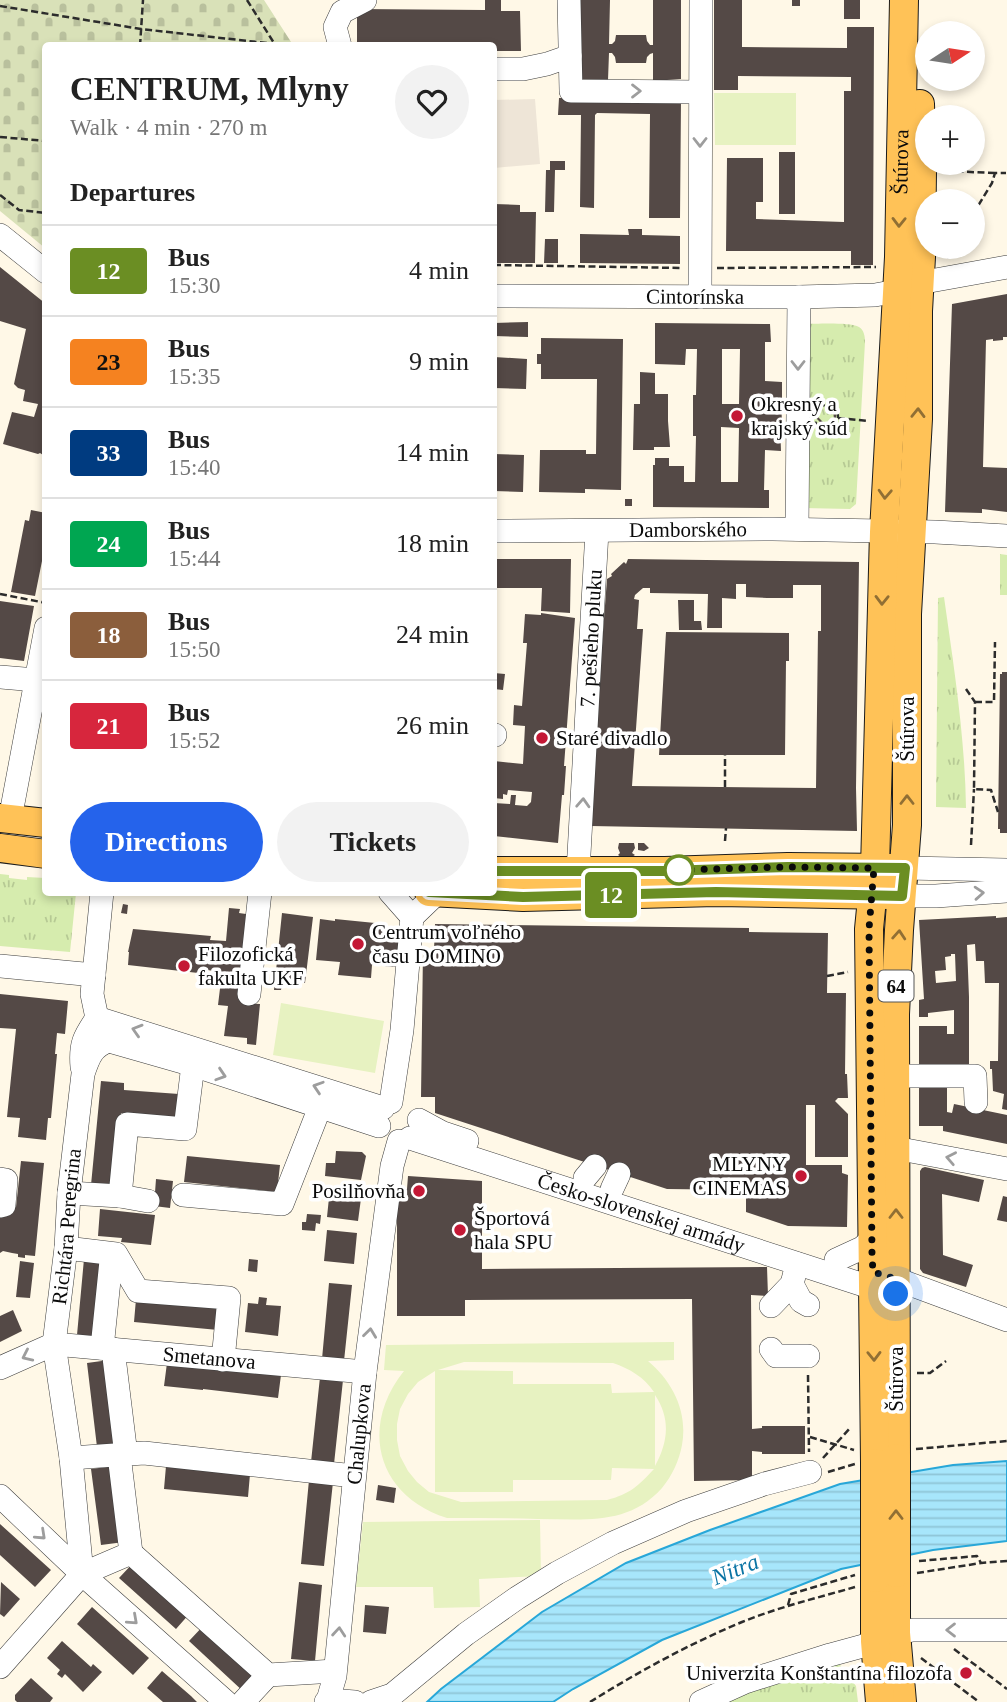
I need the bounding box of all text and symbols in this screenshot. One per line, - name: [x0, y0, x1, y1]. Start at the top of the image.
- north arrow: [915, 21, 985, 91]
- map controls: [915, 21, 985, 259]
- button: heart: [395, 65, 469, 139]
- text: CENTRUM, Mlyny: [70, 71, 349, 107]
- one-way arrow: [630, 84, 641, 99]
- button: +: [915, 105, 985, 175]
- text: Walk · 4 min · 270 m: [70, 115, 267, 140]
- street label: Štúrova: [888, 128, 913, 195]
- one-way arrow: [692, 137, 708, 147]
- text: Departures: [70, 178, 195, 207]
- button: −: [915, 189, 985, 259]
- one-way arrow: [892, 217, 907, 228]
- text: Bus: [168, 243, 210, 272]
- text: 4 min: [409, 256, 469, 285]
- text: 12: [97, 258, 121, 284]
- text: 15:30: [168, 273, 220, 298]
- street label: Cintorínska: [646, 284, 745, 309]
- text: Bus: [168, 334, 210, 363]
- text: 9 min: [409, 347, 469, 376]
- text: 23: [97, 349, 121, 375]
- one-way arrow: [790, 360, 806, 371]
- text: 15:35: [168, 364, 220, 389]
- place label: Okresný a krajský súd: [751, 392, 848, 440]
- marker: Okresný a krajský súd: [729, 408, 745, 424]
- one-way arrow: [910, 408, 926, 418]
- text: Bus: [168, 425, 210, 454]
- text: 14 min: [396, 438, 469, 467]
- text: 33: [97, 440, 121, 466]
- text: 15:40: [168, 455, 220, 480]
- one-way arrow: [878, 489, 893, 500]
- text: Bus: [168, 516, 210, 545]
- street label: Damborského: [629, 517, 747, 542]
- text: 18 min: [396, 529, 469, 558]
- text: 24: [97, 531, 121, 557]
- text: 15:44: [168, 546, 220, 571]
- street label: 7. pešieho pluku: [575, 568, 607, 708]
- one-way arrow: [874, 595, 890, 606]
- text: Bus: [168, 607, 210, 636]
- text: 24 min: [396, 620, 469, 649]
- text: 18: [97, 622, 121, 648]
- text: 15:50: [168, 637, 220, 662]
- street label: Štúrova: [895, 696, 919, 762]
- text: Bus: [168, 698, 210, 727]
- text: 26 min: [396, 711, 469, 740]
- text: 21: [97, 713, 121, 739]
- place label: Staré divadlo: [556, 726, 667, 750]
- text: 15:52: [168, 728, 220, 753]
- marker: Staré divadlo: [534, 730, 550, 746]
- one-way arrow: [899, 794, 915, 804]
- one-way arrow: [575, 798, 590, 809]
- button: Directions: [70, 802, 263, 882]
- button: Tickets: [277, 802, 469, 882]
- unlabelled marker: [664, 855, 694, 885]
- line badge: 12: [580, 872, 642, 918]
- text: 12: [599, 882, 623, 908]
- one-way arrow: [974, 886, 985, 901]
- place label: Centrum voľného času DOMINO: [372, 920, 521, 968]
- one-way arrow: [891, 929, 906, 940]
- marker: Centrum voľného času DOMINO: [350, 936, 366, 952]
- place label: Filozofická fakulta UKF: [198, 942, 304, 990]
- marker: Filozofická fakulta UKF: [176, 958, 192, 974]
- road number: 64: [878, 970, 914, 1002]
- one-way arrow: [131, 1024, 143, 1038]
- one-way arrow: [215, 1066, 227, 1081]
- one-way arrow: [312, 1081, 324, 1095]
- street label: Richtára Peregrina: [47, 1146, 86, 1306]
- one-way arrow: [945, 1151, 957, 1166]
- place label: MLYNY CINEMAS: [692, 1152, 787, 1200]
- street label: Česko-slovenskej armády: [534, 1168, 748, 1258]
- marker: MLYNY CINEMAS: [793, 1168, 809, 1184]
- place label: Posilňovňa: [312, 1179, 406, 1203]
- marker: Posilňovňa: [411, 1183, 427, 1199]
- place label: Športová hala SPU: [474, 1206, 553, 1254]
- one-way arrow: [888, 1208, 904, 1218]
- marker: Športová hala SPU: [452, 1222, 468, 1238]
- your location: [878, 1276, 913, 1311]
- one-way arrow: [363, 1327, 378, 1339]
- street label: Smetanova: [162, 1342, 258, 1374]
- street label: Štúrova: [884, 1346, 908, 1412]
- one-way arrow: [22, 1348, 34, 1362]
- one-way arrow: [866, 1351, 882, 1362]
- street label: Chalupkova: [342, 1382, 376, 1486]
- one-way arrow: [888, 1509, 904, 1520]
- one-way arrow: [33, 1527, 46, 1540]
- water label: Nitra: [707, 1549, 762, 1591]
- one-way arrow: [125, 1611, 138, 1624]
- one-way arrow: [946, 1622, 956, 1638]
- one-way arrow: [331, 1627, 346, 1638]
- place label: Univerzita Konštantína filozofa: [686, 1661, 953, 1685]
- marker: Univerzita Konštantína filozofa: [958, 1665, 974, 1681]

